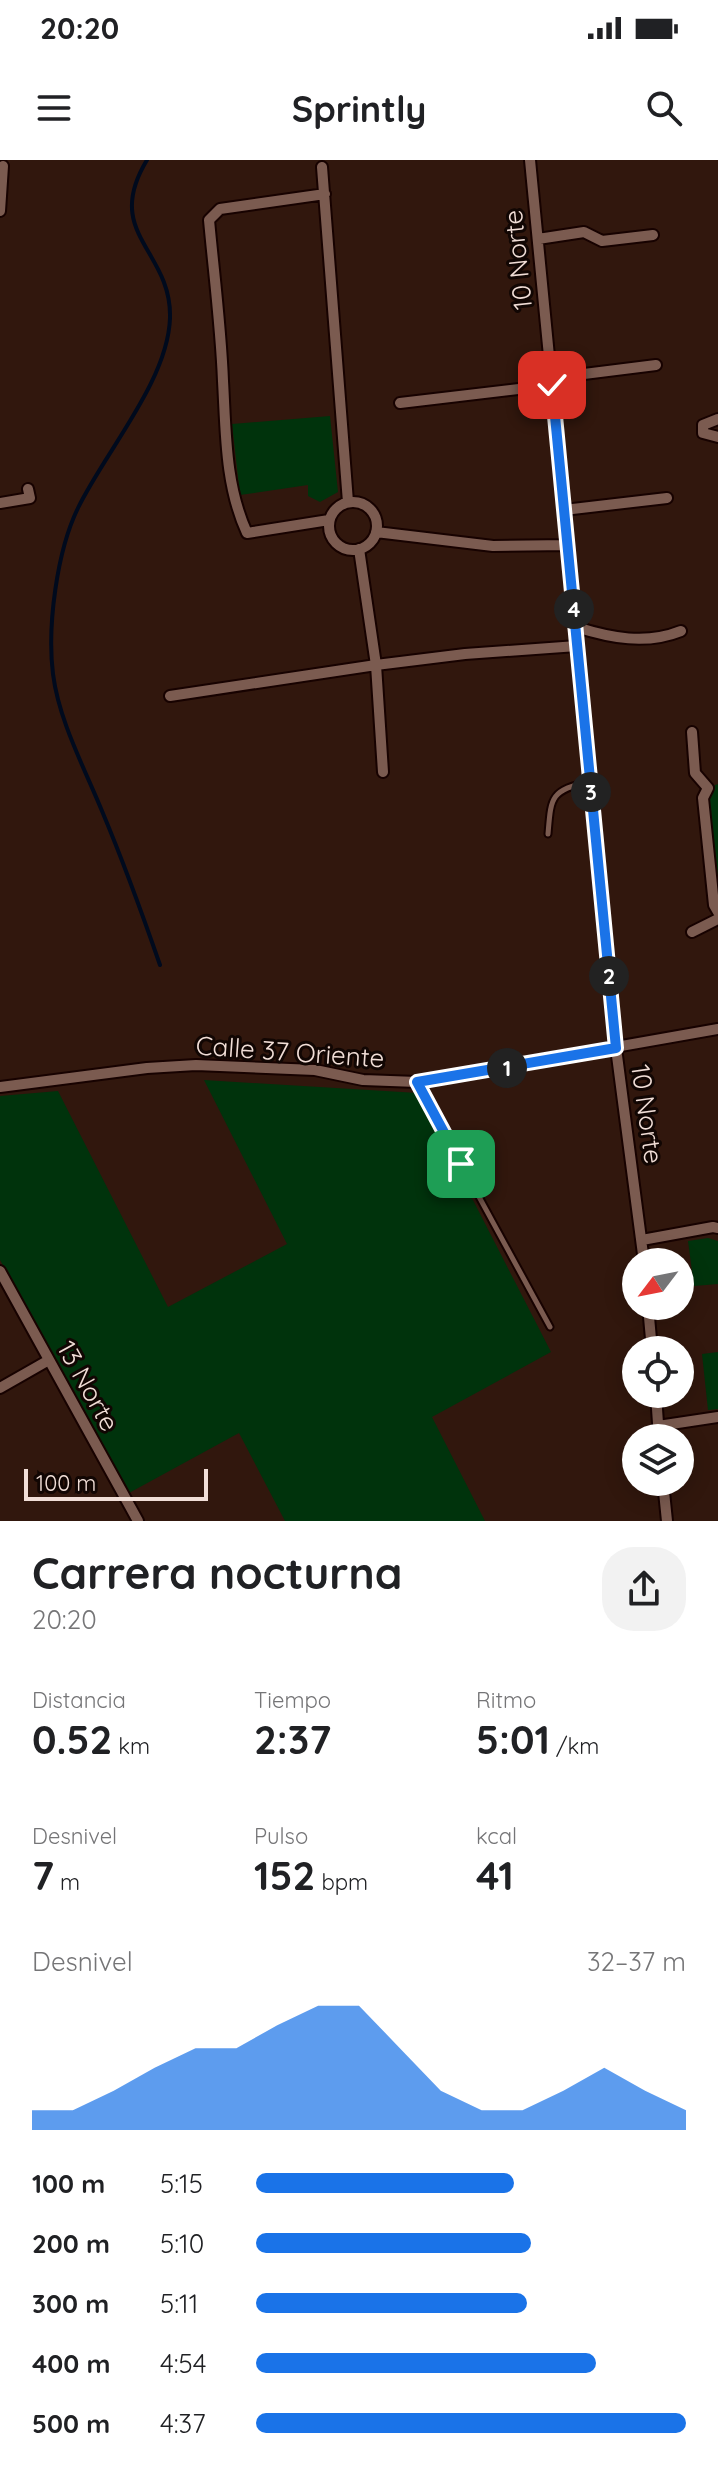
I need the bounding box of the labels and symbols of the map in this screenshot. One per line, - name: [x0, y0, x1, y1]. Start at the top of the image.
- street label: 10 Norte: [496, 208, 539, 312]
- pin: [518, 351, 586, 419]
- pin: 4: [554, 589, 594, 629]
- pin: 3: [571, 772, 611, 812]
- pin: 2: [589, 956, 629, 996]
- street label: Calle 37 Oriente: [195, 1028, 385, 1075]
- pin: 1: [487, 1048, 527, 1088]
- street label: 10 Norte: [624, 1062, 671, 1166]
- pin: [427, 1130, 495, 1198]
- north arrow: [622, 1248, 694, 1320]
- street label: 13 Norte: [50, 1335, 127, 1437]
- scale bar: [24, 1465, 208, 1501]

